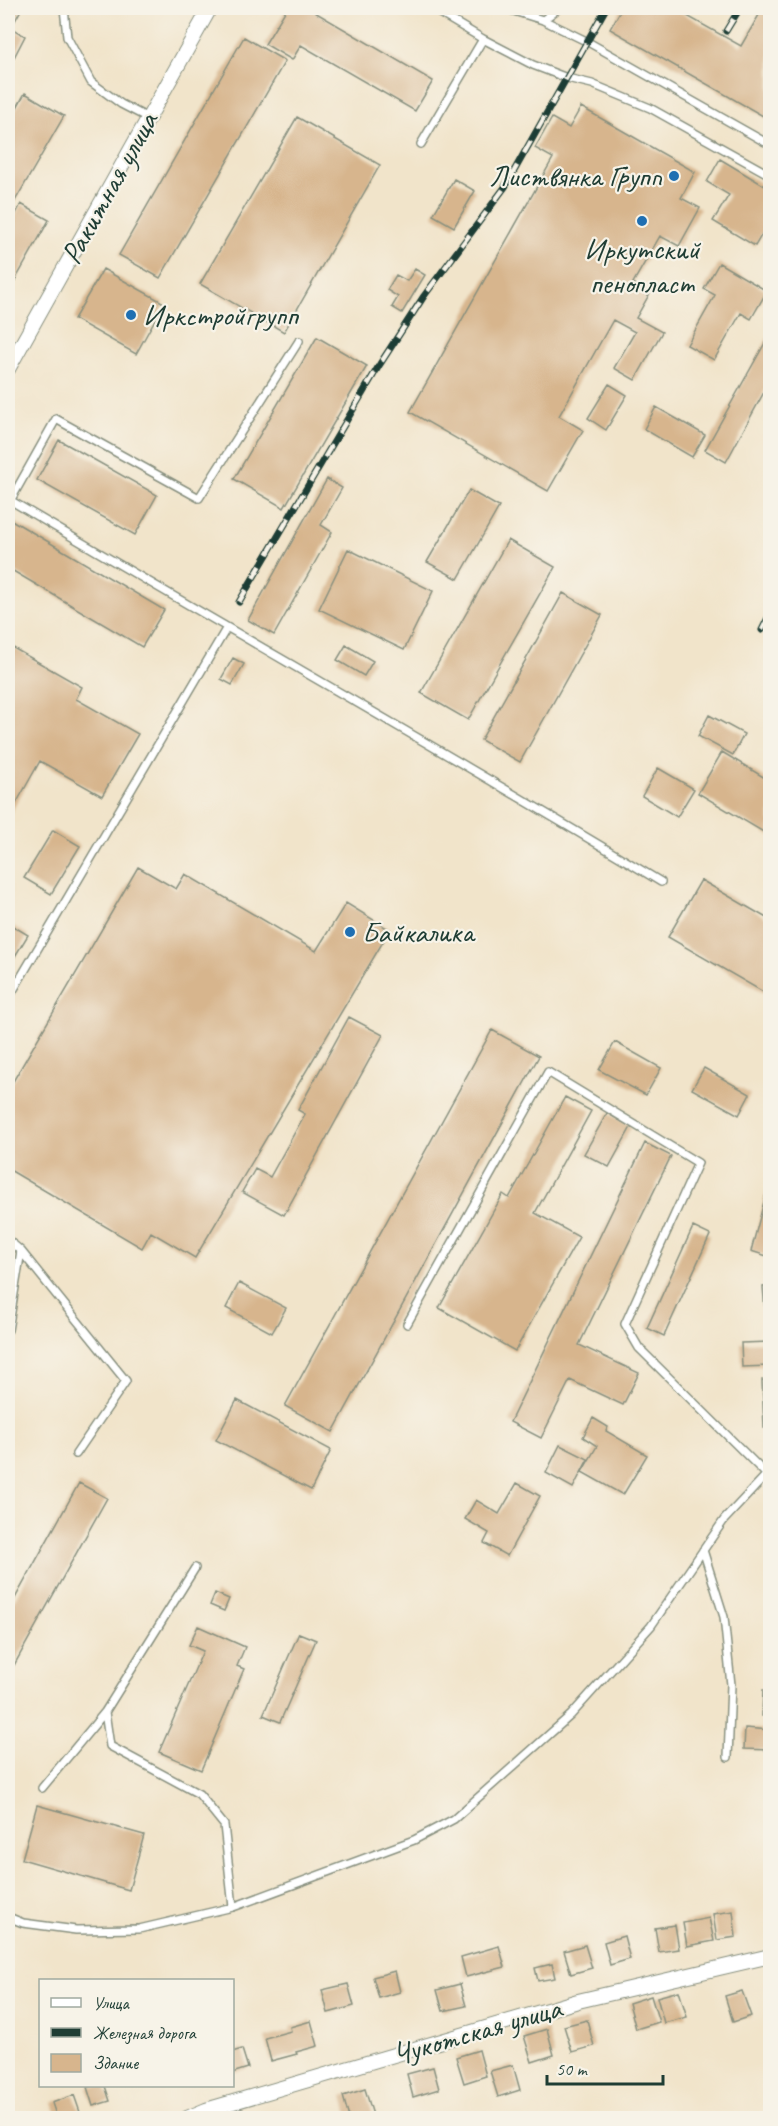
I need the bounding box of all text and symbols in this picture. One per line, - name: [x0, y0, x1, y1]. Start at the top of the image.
- street label: Ракитная улица: [52, 104, 167, 270]
- place label: Листвянка Групп: [489, 157, 663, 195]
- marker: Листвянка Групп: [667, 169, 681, 183]
- marker: Иркутский пенопласт: [635, 214, 649, 228]
- place label: Иркутский пенопласт: [584, 230, 701, 302]
- place label: Иркстройгрупп: [143, 296, 300, 334]
- marker: Иркстройгрупп: [124, 308, 138, 322]
- place label: Байкалика: [362, 913, 476, 951]
- marker: Байкалика: [343, 925, 357, 939]
- legend: [39, 1979, 234, 2087]
- street label: Чукотская улица: [388, 1988, 567, 2073]
- text: Улица: [93, 1992, 130, 2014]
- text: Железная дорога: [93, 2022, 197, 2045]
- scale bar: [547, 2048, 662, 2086]
- text: Здание: [93, 2052, 139, 2074]
- text: 50 m: [556, 2058, 589, 2080]

